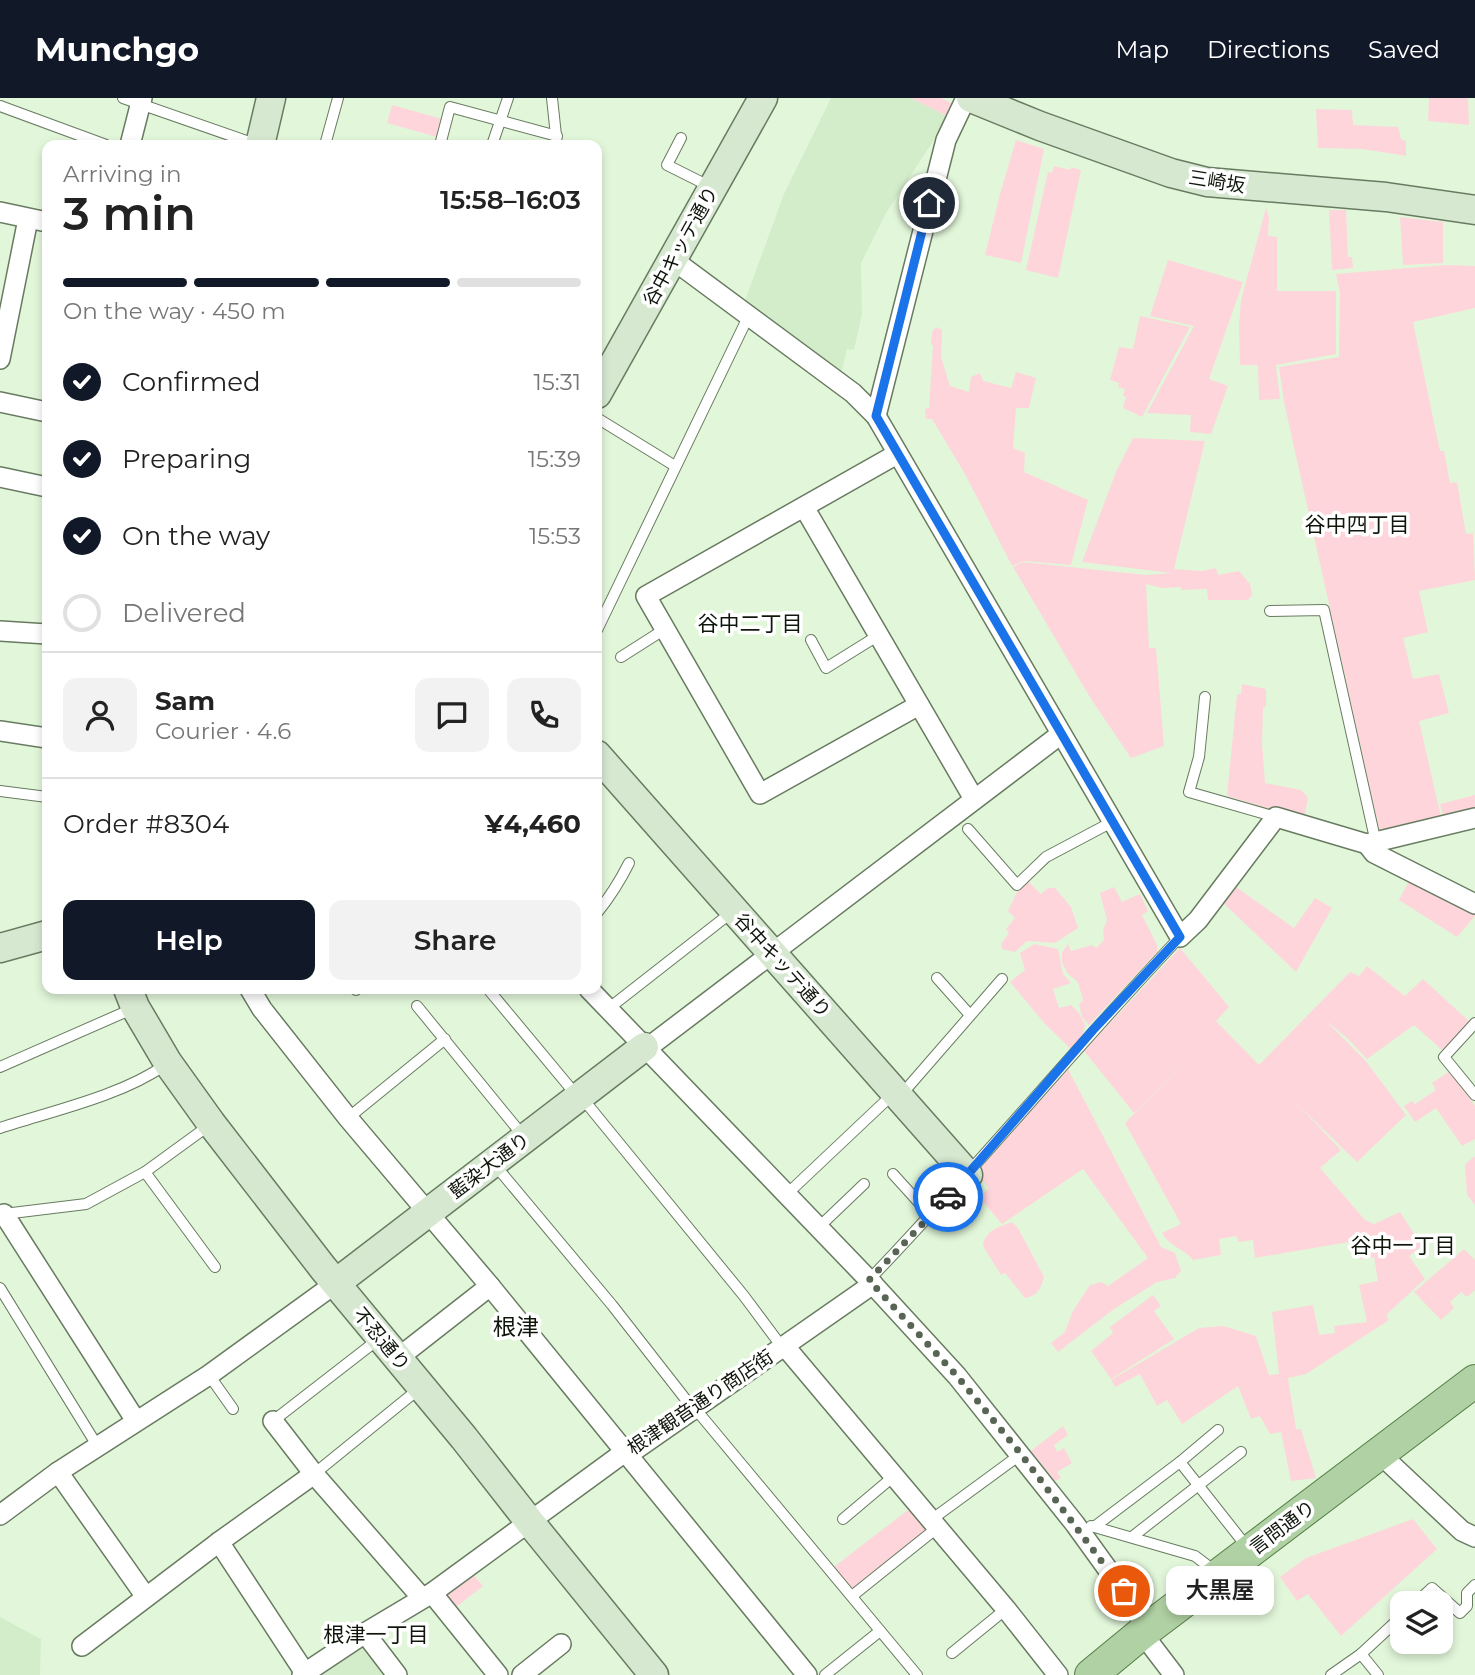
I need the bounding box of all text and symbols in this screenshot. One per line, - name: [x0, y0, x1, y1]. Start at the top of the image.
- text: Munchgo: [35, 29, 199, 69]
- text: Map: [1116, 35, 1169, 64]
- text: Directions: [1207, 35, 1330, 64]
- text: Saved: [1368, 35, 1440, 64]
- text: Arriving in: [63, 160, 182, 188]
- street label: 三崎坂: [1187, 166, 1247, 197]
- pin: [899, 173, 959, 233]
- street label: 谷中キッテ通り: [638, 182, 723, 310]
- text: 15:58–16:03: [440, 184, 581, 216]
- icon: home: [910, 184, 948, 222]
- text: 3 min: [63, 185, 196, 242]
- text: On the way · 450 m: [63, 297, 286, 325]
- icon: check: [63, 363, 101, 401]
- text: Confirmed: [122, 366, 261, 398]
- text: 15:31: [534, 368, 581, 396]
- icon: check: [63, 440, 101, 478]
- text: Preparing: [122, 443, 251, 475]
- text: 15:39: [528, 445, 581, 473]
- district label: 谷中四丁目: [1305, 512, 1410, 537]
- icon: check: [63, 517, 101, 555]
- text: On the way: [122, 520, 270, 552]
- text: 15:53: [529, 522, 581, 550]
- text: Delivered: [122, 597, 246, 629]
- district label: 谷中二丁目: [698, 611, 803, 636]
- button: person: [63, 678, 137, 752]
- button: chat: [415, 678, 489, 752]
- button: phone: [507, 678, 581, 752]
- text: Sam: [155, 685, 215, 717]
- text: Courier · 4.6: [155, 717, 291, 745]
- text: Order #8304: [63, 808, 229, 840]
- text: ¥4,460: [485, 808, 581, 840]
- button: Help: [63, 900, 315, 980]
- button: Share: [329, 900, 581, 980]
- street label: 谷中キッテ通り: [730, 908, 836, 1022]
- street label: 藍染大通り: [444, 1128, 534, 1203]
- courier: [913, 1162, 983, 1232]
- icon: car: [929, 1178, 967, 1216]
- district label: 谷中一丁目: [1351, 1233, 1456, 1258]
- street label: 不忍通り: [348, 1303, 415, 1376]
- district label: 根津: [493, 1313, 539, 1341]
- street label: 根津観音通り商店街: [623, 1345, 778, 1460]
- street label: 言問通り: [1245, 1495, 1320, 1559]
- pin: [1094, 1561, 1154, 1621]
- callout: 大黒屋: [1166, 1566, 1274, 1616]
- icon: bag: [1105, 1572, 1143, 1610]
- text: 大黒屋: [1186, 1576, 1255, 1604]
- map controls: [1390, 1591, 1453, 1654]
- button: layers: [1390, 1591, 1453, 1654]
- district label: 根津一丁目: [324, 1622, 429, 1647]

